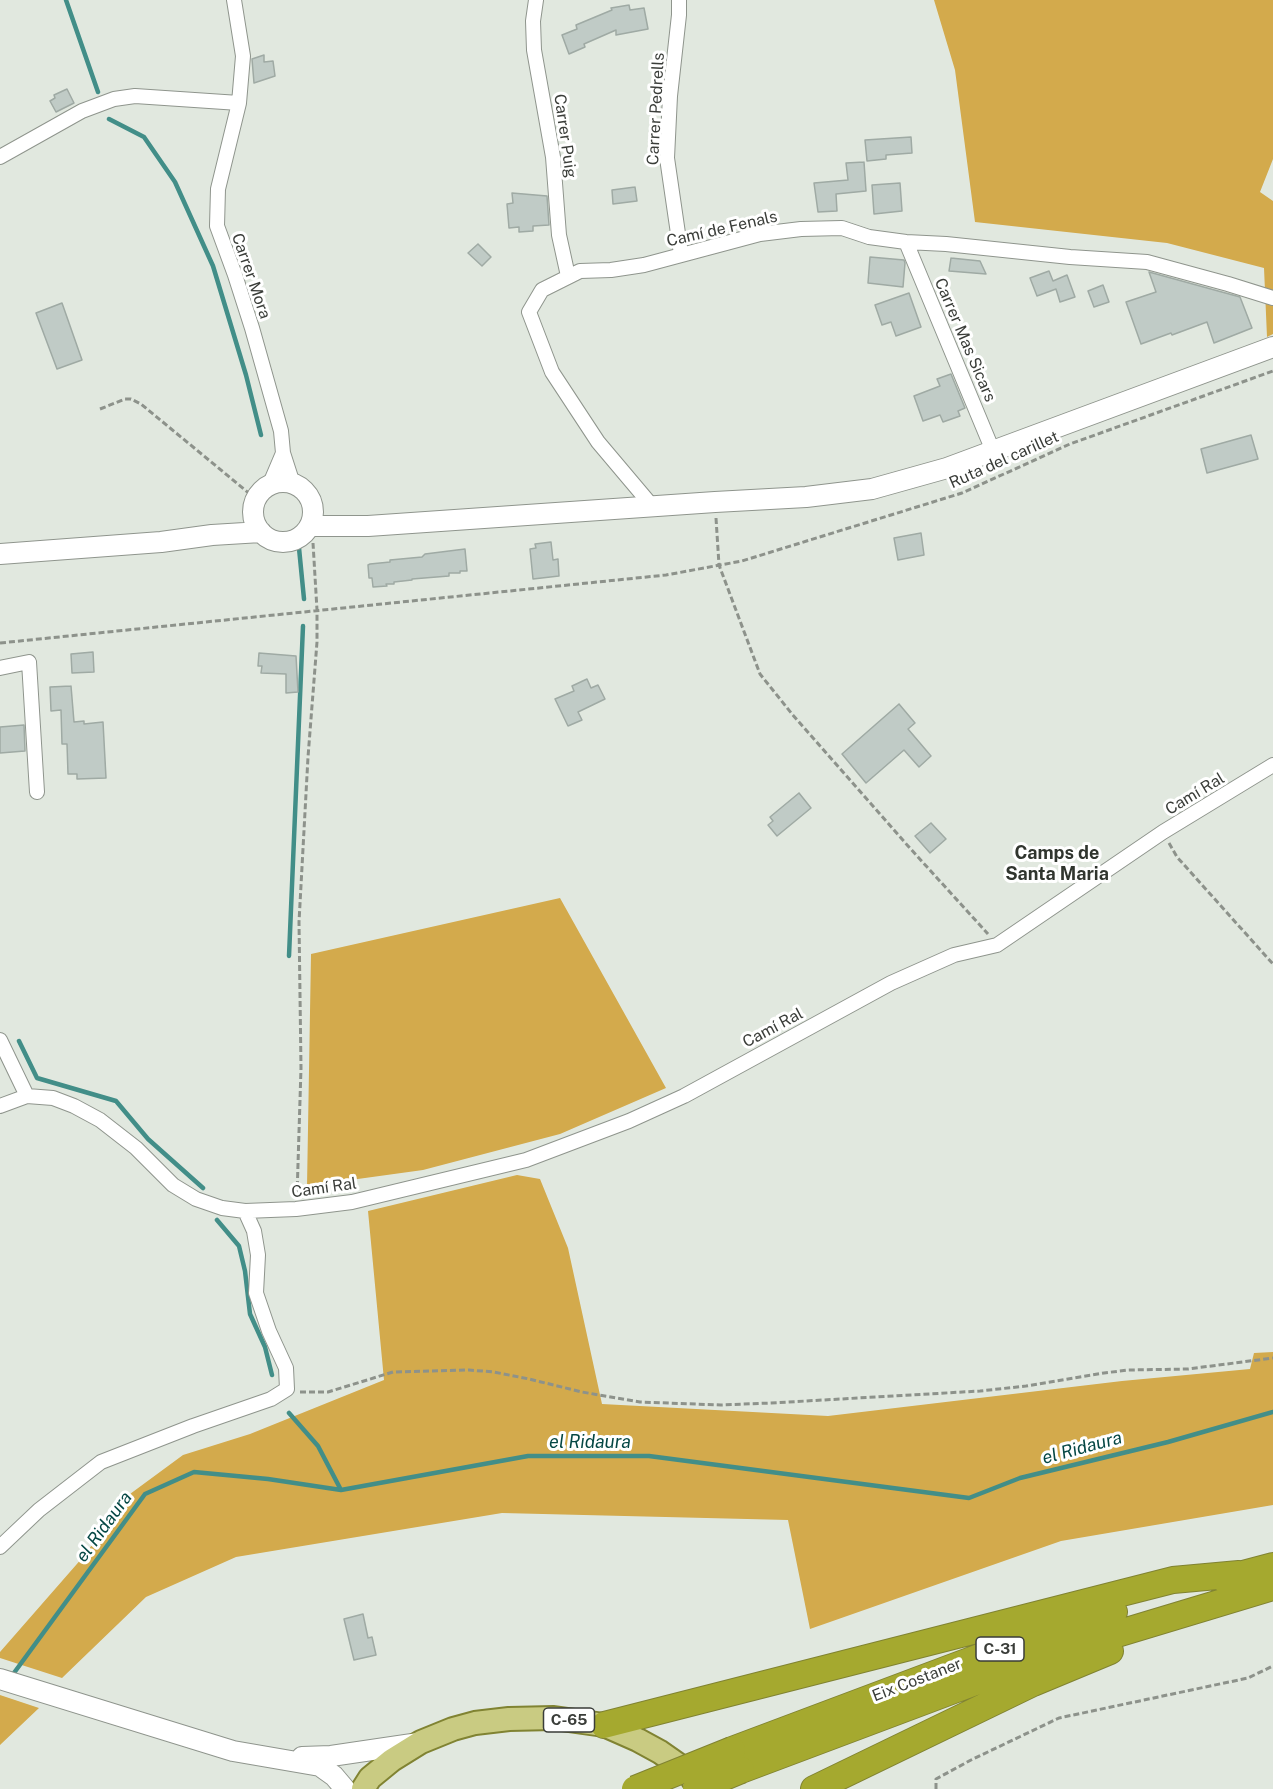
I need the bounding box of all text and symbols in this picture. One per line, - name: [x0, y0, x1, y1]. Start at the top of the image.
- street label: Carrer Pedrells: [643, 52, 669, 166]
- street label: Carrer Puig: [550, 93, 580, 179]
- street label: Camí de Fenals: [665, 207, 779, 251]
- street label: Carrer Mora: [227, 231, 275, 321]
- street label: Carrer Mas Sicars: [930, 275, 1000, 405]
- street label: Ruta del carillet: [946, 427, 1062, 493]
- street label: Camí Ral: [1162, 769, 1228, 819]
- district label: Camps de Santa Maria: [1005, 842, 1109, 884]
- street label: Camí Ral: [739, 1004, 807, 1052]
- street label: Camí Ral: [290, 1174, 358, 1202]
- water label: el Ridaura: [1040, 1427, 1124, 1469]
- water label: el Ridaura: [549, 1431, 631, 1453]
- water label: el Ridaura: [71, 1488, 137, 1566]
- road number: C-31: [976, 1637, 1024, 1661]
- street label: Eix Costaner: [870, 1654, 964, 1706]
- road number: C-65: [544, 1708, 594, 1732]

